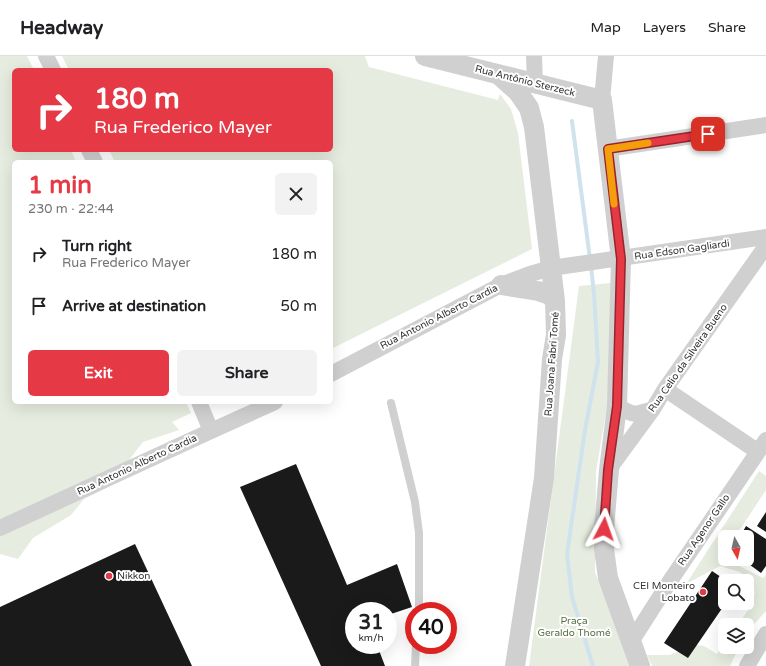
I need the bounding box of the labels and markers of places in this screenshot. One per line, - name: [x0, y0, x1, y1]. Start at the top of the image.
- pin: [691, 117, 725, 151]
- place label: Nikkon: [117, 570, 150, 582]
- marker: Nikkon: [104, 571, 114, 581]
- place label: CEI Monteiro Lobato: [633, 580, 695, 604]
- marker: CEI Monteiro Lobato: [698, 587, 708, 597]

